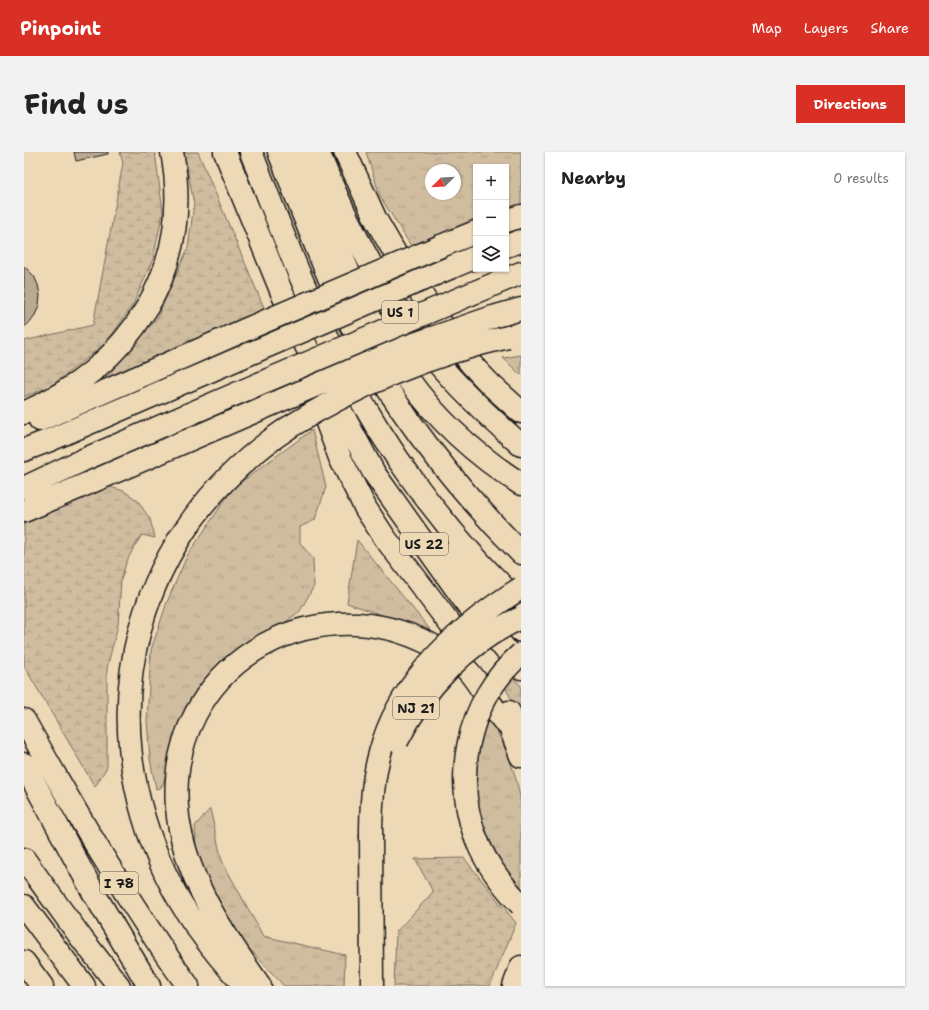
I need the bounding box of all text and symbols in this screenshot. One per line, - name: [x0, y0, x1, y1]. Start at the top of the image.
- text: Pinpoint: [20, 16, 101, 41]
- text: Map: [752, 19, 782, 37]
- text: Layers: [804, 19, 848, 37]
- text: Share: [870, 19, 909, 37]
- text: Find us: [24, 85, 129, 123]
- button: Directions: [796, 85, 905, 123]
- north arrow: [425, 164, 461, 200]
- map controls: [473, 164, 509, 272]
- button: +: [473, 164, 509, 200]
- text: Nearby: [561, 167, 626, 189]
- text: 0 results: [833, 170, 889, 187]
- button: −: [473, 200, 509, 236]
- button: layers: [473, 236, 509, 272]
- road number: US 1: [382, 301, 418, 323]
- road number: US 22: [400, 533, 448, 555]
- road number: NJ 21: [393, 697, 439, 719]
- road number: I 78: [100, 872, 138, 894]

